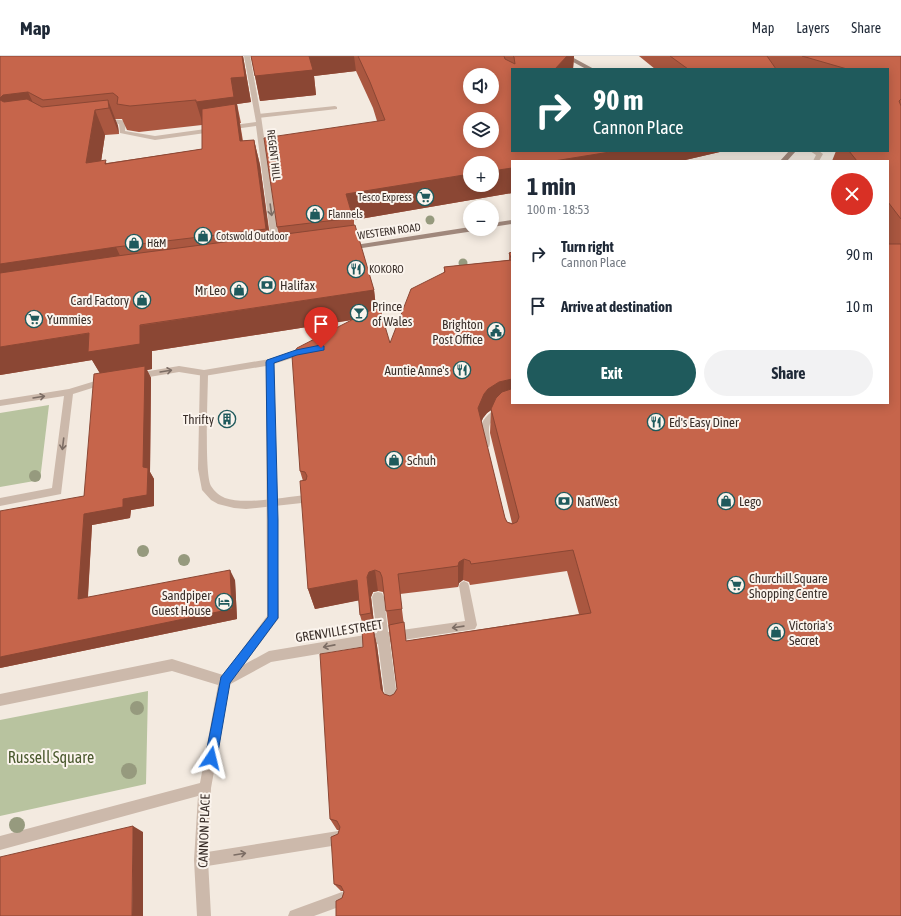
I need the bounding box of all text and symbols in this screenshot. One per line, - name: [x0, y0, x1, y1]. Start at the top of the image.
- text: Map: [20, 17, 51, 39]
- text: Map: [752, 20, 774, 36]
- text: Layers: [796, 20, 829, 36]
- text: Share: [851, 20, 881, 36]
- map controls: [463, 68, 499, 236]
- button: sound: [463, 68, 499, 104]
- icon: right: [527, 84, 579, 136]
- text: 90 m: [593, 84, 643, 116]
- button: layers: [463, 112, 499, 148]
- text: Cannon Place: [593, 117, 683, 138]
- street label: REGENT HILL: [265, 129, 283, 182]
- button: +: [463, 156, 499, 192]
- text: 1 min: [527, 173, 576, 200]
- button: close: [831, 173, 873, 215]
- supermarket icon: Tesco Express: [415, 187, 435, 207]
- place label: Tesco Express: [358, 191, 412, 203]
- button: −: [463, 200, 499, 236]
- text: 100 m · 18:53: [527, 202, 590, 217]
- one-way arrow: [267, 203, 275, 216]
- shop icon: Flannels: [305, 204, 325, 224]
- place label: Flannels: [328, 208, 363, 220]
- street label: WESTERN ROAD: [357, 221, 421, 241]
- shop icon: Cotswold Outdoor: [193, 226, 213, 246]
- place label: Cotswold Outdoor: [216, 230, 289, 242]
- shop icon: H&M: [124, 233, 144, 253]
- place label: H&M: [147, 237, 166, 249]
- text: Turn right: [561, 238, 614, 255]
- icon: right: [527, 243, 549, 265]
- text: 90 m: [846, 246, 873, 263]
- text: Cannon Place: [561, 255, 626, 270]
- restaurant icon: KOKORO: [346, 259, 366, 279]
- place label: KOKORO: [369, 263, 404, 275]
- bank icon: Halifax: [257, 275, 277, 295]
- place label: Halifax: [280, 278, 316, 293]
- shop icon: Mr Leo: [229, 280, 249, 300]
- place label: Mr Leo: [195, 283, 226, 298]
- shop icon: Card Factory: [132, 290, 152, 310]
- place label: Card Factory: [71, 293, 130, 308]
- icon: arrive: [527, 295, 549, 317]
- text: Arrive at destination: [561, 298, 672, 315]
- text: 10 m: [846, 298, 873, 315]
- place label: Prince of Wales: [372, 299, 413, 329]
- bar icon: Prince of Wales: [349, 303, 369, 323]
- pin: [304, 307, 338, 348]
- supermarket icon: Yummies: [24, 309, 44, 329]
- place label: Yummies: [47, 312, 92, 327]
- icon: arrive: [310, 313, 332, 335]
- place label: Brighton Post Office: [432, 317, 483, 347]
- public building icon: Brighton Post Office: [486, 321, 506, 341]
- button: Exit: [527, 350, 696, 396]
- button: Share: [704, 350, 873, 396]
- restaurant icon: Auntie Anne's: [452, 360, 472, 380]
- place label: Auntie Anne's: [384, 363, 449, 378]
- one-way arrow: [159, 367, 172, 375]
- one-way arrow: [32, 393, 45, 401]
- building icon: Thrifty: [217, 409, 237, 429]
- place label: Thrifty: [183, 412, 215, 427]
- restaurant icon: Ed's Easy Diner: [646, 412, 666, 432]
- place label: Ed's Easy Diner: [669, 415, 739, 430]
- one-way arrow: [59, 437, 67, 450]
- shop icon: Schuh: [384, 450, 404, 470]
- place label: Schuh: [407, 453, 436, 468]
- bank icon: NatWest: [554, 491, 574, 511]
- shop icon: Lego: [716, 491, 736, 511]
- place label: NatWest: [577, 494, 618, 509]
- place label: Lego: [739, 494, 761, 509]
- place label: Churchill Square Shopping Centre: [749, 571, 828, 601]
- supermarket icon: Churchill Square Shopping Centre: [726, 575, 746, 595]
- place label: Sandpiper Guest House: [151, 588, 211, 618]
- hotel icon: Sandpiper Guest House: [214, 592, 234, 612]
- street label: GRENVILLE STREET: [294, 617, 384, 645]
- place label: Victoria's Secret: [789, 618, 833, 648]
- shop icon: Victoria's Secret: [766, 622, 786, 642]
- one-way arrow: [452, 623, 465, 631]
- one-way arrow: [323, 642, 336, 650]
- position arrow: [190, 737, 232, 779]
- park label: Russell Square: [8, 748, 94, 767]
- street label: CANNON PLACE: [195, 793, 213, 868]
- one-way arrow: [233, 849, 246, 857]

